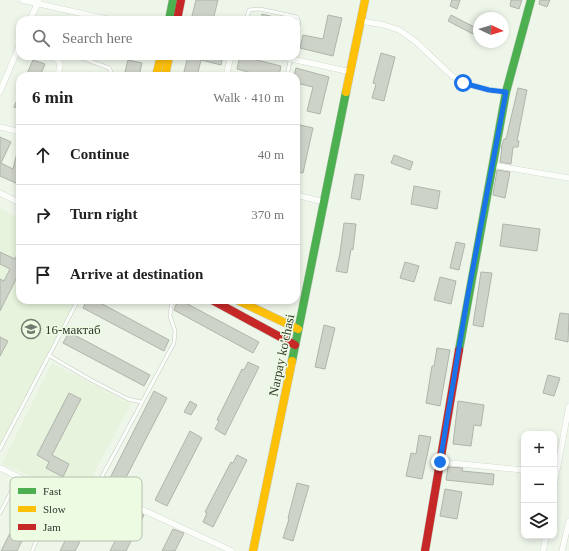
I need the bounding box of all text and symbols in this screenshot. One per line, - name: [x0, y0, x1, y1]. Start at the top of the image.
- north arrow: [473, 12, 509, 48]
- search box: [16, 16, 300, 60]
- icon: search: [30, 27, 52, 49]
- text: Search here: [62, 30, 132, 46]
- route start: [454, 74, 472, 92]
- text: 6 min: [32, 88, 73, 107]
- text: Walk · 410 m: [213, 90, 284, 105]
- icon: ahead: [32, 144, 54, 166]
- text: Continue: [70, 146, 129, 162]
- text: 40 m: [258, 147, 284, 162]
- icon: right: [32, 204, 54, 226]
- text: Turn right: [70, 206, 137, 222]
- text: 370 m: [251, 207, 284, 222]
- icon: arrive: [32, 264, 54, 286]
- text: Arrive at destination: [70, 266, 203, 282]
- street label: Narpay ko'chasi: [265, 312, 298, 398]
- school or university icon: 16-мактаб: [20, 318, 42, 340]
- place label: 16-мактаб: [45, 322, 101, 337]
- map controls: [521, 431, 557, 539]
- button: +: [521, 431, 557, 467]
- route end: [431, 453, 449, 471]
- button: −: [521, 467, 557, 503]
- legend: [10, 477, 142, 541]
- text: Fast: [43, 485, 61, 497]
- text: Slow: [43, 503, 66, 515]
- button: layers: [521, 503, 557, 539]
- text: Jam: [43, 521, 61, 533]

